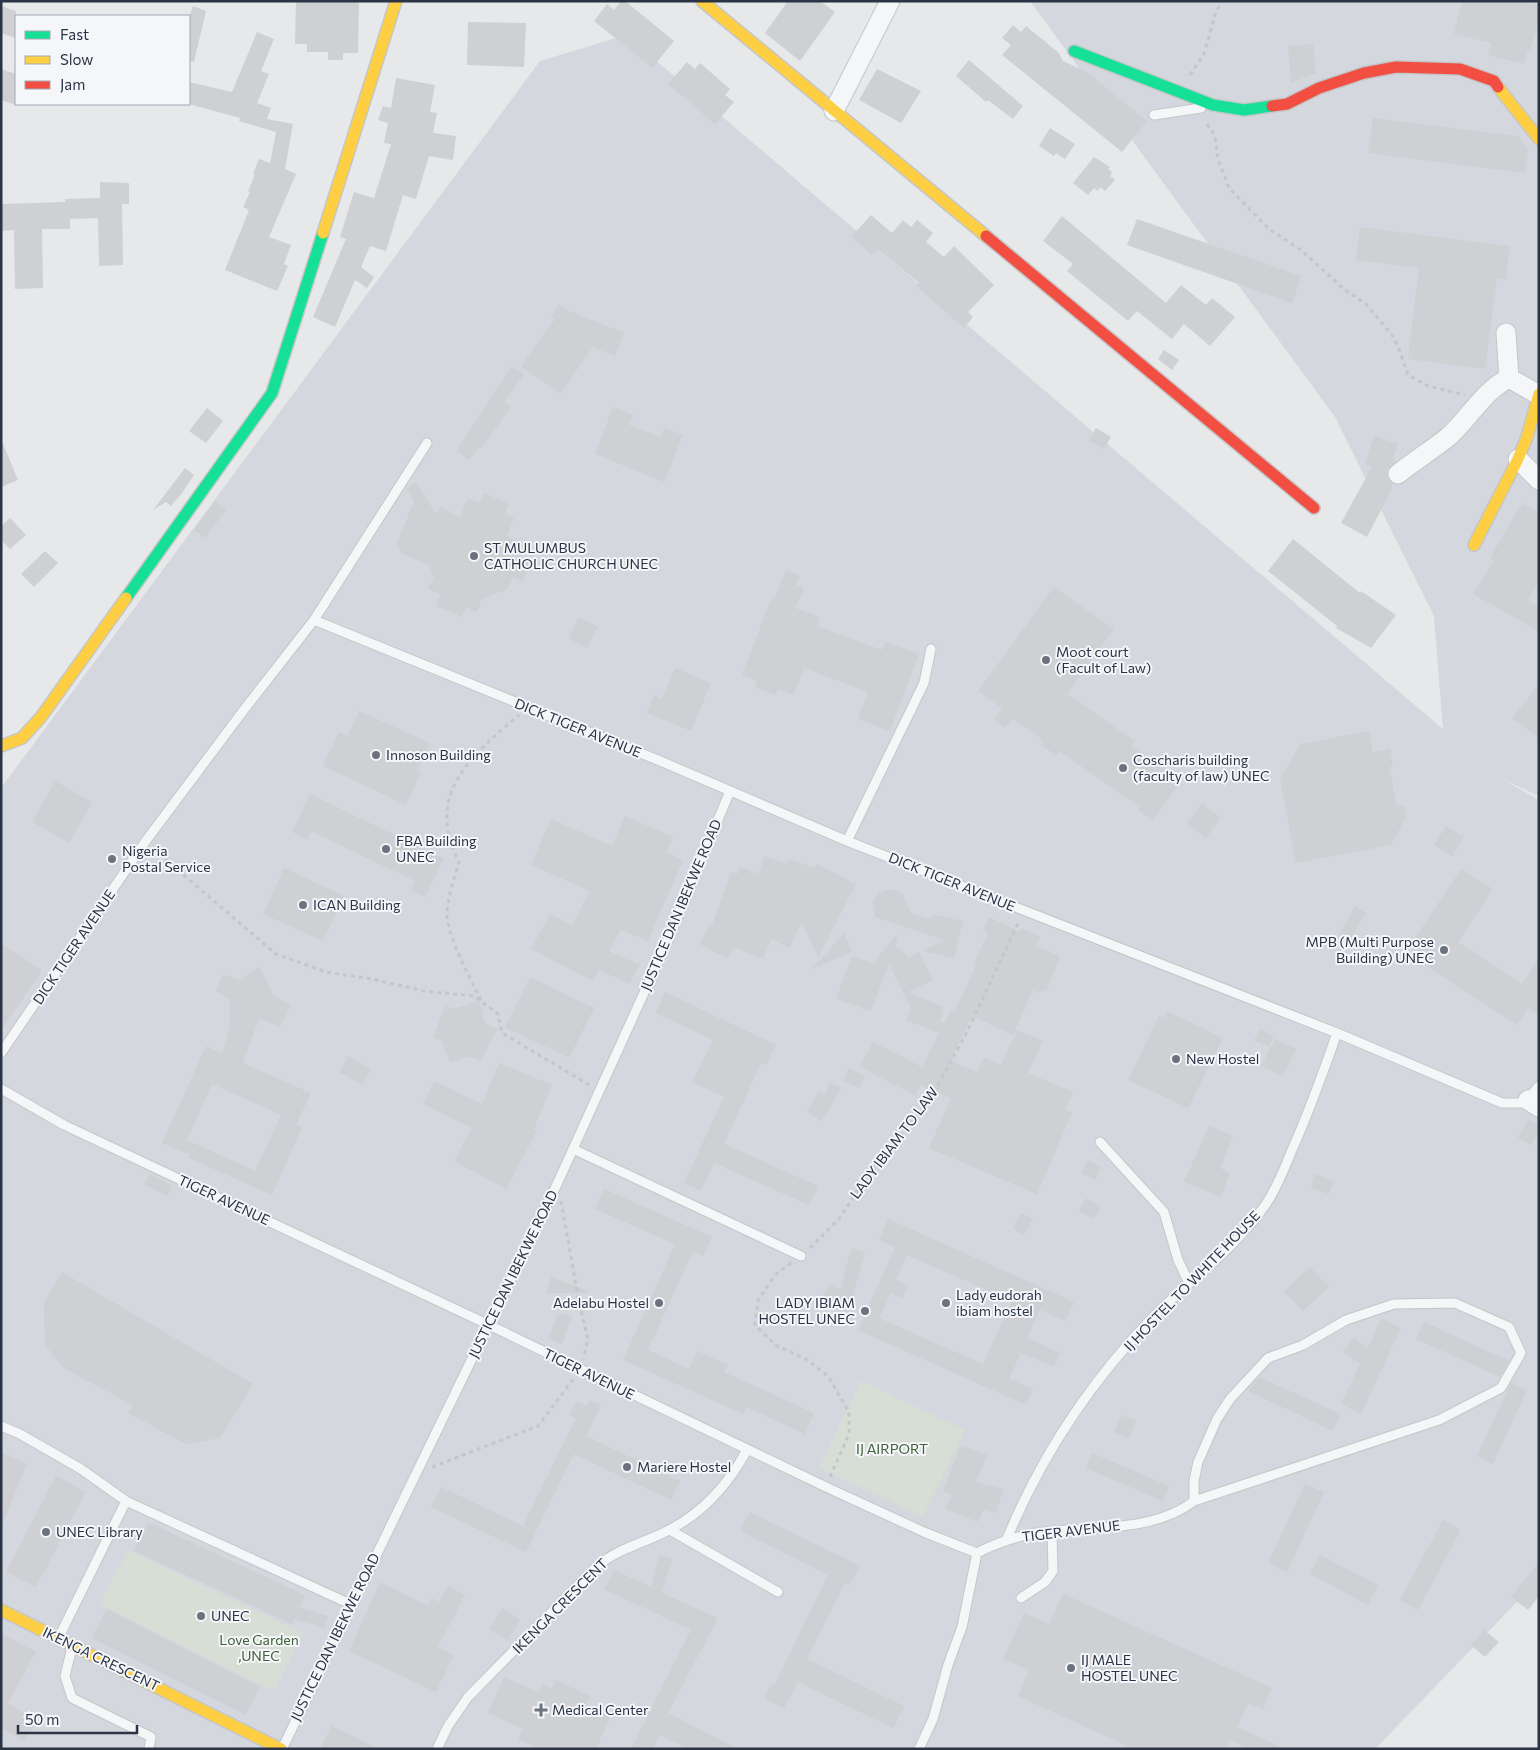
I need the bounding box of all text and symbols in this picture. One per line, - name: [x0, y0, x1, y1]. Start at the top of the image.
- legend: [15, 15, 190, 105]
- text: Fast: [60, 25, 89, 43]
- text: Slow: [60, 50, 93, 68]
- text: Jam: [60, 75, 85, 93]
- place label: ST MULUMBUS CATHOLIC CHURCH UNEC: [484, 539, 658, 572]
- marker: ST MULUMBUS CATHOLIC CHURCH UNEC: [468, 550, 480, 562]
- place label: Moot court (Facult of Law): [1056, 643, 1151, 676]
- marker: Moot court (Facult of Law): [1040, 654, 1052, 666]
- street label: DICK TIGER AVENUE: [512, 694, 644, 761]
- place label: Innoson Building: [386, 746, 491, 763]
- marker: Innoson Building: [370, 749, 382, 761]
- place label: Coscharis building (faculty of law) UNEC: [1133, 751, 1270, 784]
- marker: Coscharis building (faculty of law) UNEC: [1117, 762, 1129, 774]
- street label: JUSTICE DAN IBEKWE ROAD: [637, 816, 724, 993]
- place label: FBA Building UNEC: [396, 832, 477, 865]
- place label: Nigeria Postal Service: [122, 842, 211, 875]
- marker: FBA Building UNEC: [380, 843, 392, 855]
- street label: DICK TIGER AVENUE: [886, 848, 1018, 915]
- marker: Nigeria Postal Service: [106, 853, 118, 865]
- street label: DICK TIGER AVENUE: [29, 886, 118, 1007]
- place label: ICAN Building: [313, 896, 401, 913]
- marker: ICAN Building: [297, 899, 309, 911]
- place label: MPB (Multi Purpose Building) UNEC: [1305, 933, 1434, 966]
- marker: MPB (Multi Purpose Building) UNEC: [1438, 944, 1450, 956]
- place label: New Hostel: [1186, 1050, 1259, 1067]
- marker: New Hostel: [1170, 1053, 1182, 1065]
- street label: LADY IBIAM TO LAW: [846, 1083, 941, 1202]
- street label: TIGER AVENUE: [176, 1171, 273, 1228]
- street label: JUSTICE DAN IBEKWE ROAD: [464, 1187, 561, 1360]
- street label: IJ HOSTEL TO WHITE HOUSE: [1120, 1207, 1263, 1354]
- place label: Lady eudorah ibiam hostel: [956, 1286, 1042, 1319]
- place label: Adelabu Hostel: [553, 1294, 649, 1311]
- place label: LADY IBIAM HOSTEL UNEC: [758, 1294, 855, 1327]
- marker: Adelabu Hostel: [653, 1297, 665, 1309]
- marker: Lady eudorah ibiam hostel: [940, 1297, 952, 1309]
- marker: LADY IBIAM HOSTEL UNEC: [859, 1305, 871, 1317]
- street label: TIGER AVENUE: [541, 1344, 638, 1403]
- park label: IJ AIRPORT: [856, 1440, 928, 1457]
- place label: Mariere Hostel: [637, 1458, 731, 1475]
- marker: Mariere Hostel: [621, 1461, 633, 1473]
- street label: TIGER AVENUE: [1021, 1516, 1121, 1545]
- place label: UNEC Library: [56, 1523, 143, 1540]
- marker: UNEC Library: [40, 1526, 52, 1538]
- street label: JUSTICE DAN IBEKWE ROAD: [286, 1550, 383, 1723]
- street label: IKENGA CRESCENT: [508, 1554, 611, 1657]
- place label: UNEC: [211, 1607, 250, 1624]
- marker: UNEC: [195, 1610, 207, 1622]
- street label: IKENGA CRESCENT: [40, 1623, 162, 1694]
- park label: Love Garden ,UNEC: [219, 1631, 299, 1664]
- place label: IJ MALE HOSTEL UNEC: [1081, 1651, 1178, 1684]
- marker: IJ MALE HOSTEL UNEC: [1065, 1662, 1077, 1674]
- place label: Medical Center: [552, 1701, 649, 1718]
- scale bar: [18, 1702, 136, 1734]
- marker: Medical Center: [534, 1703, 548, 1717]
- text: 50 m: [25, 1710, 59, 1728]

